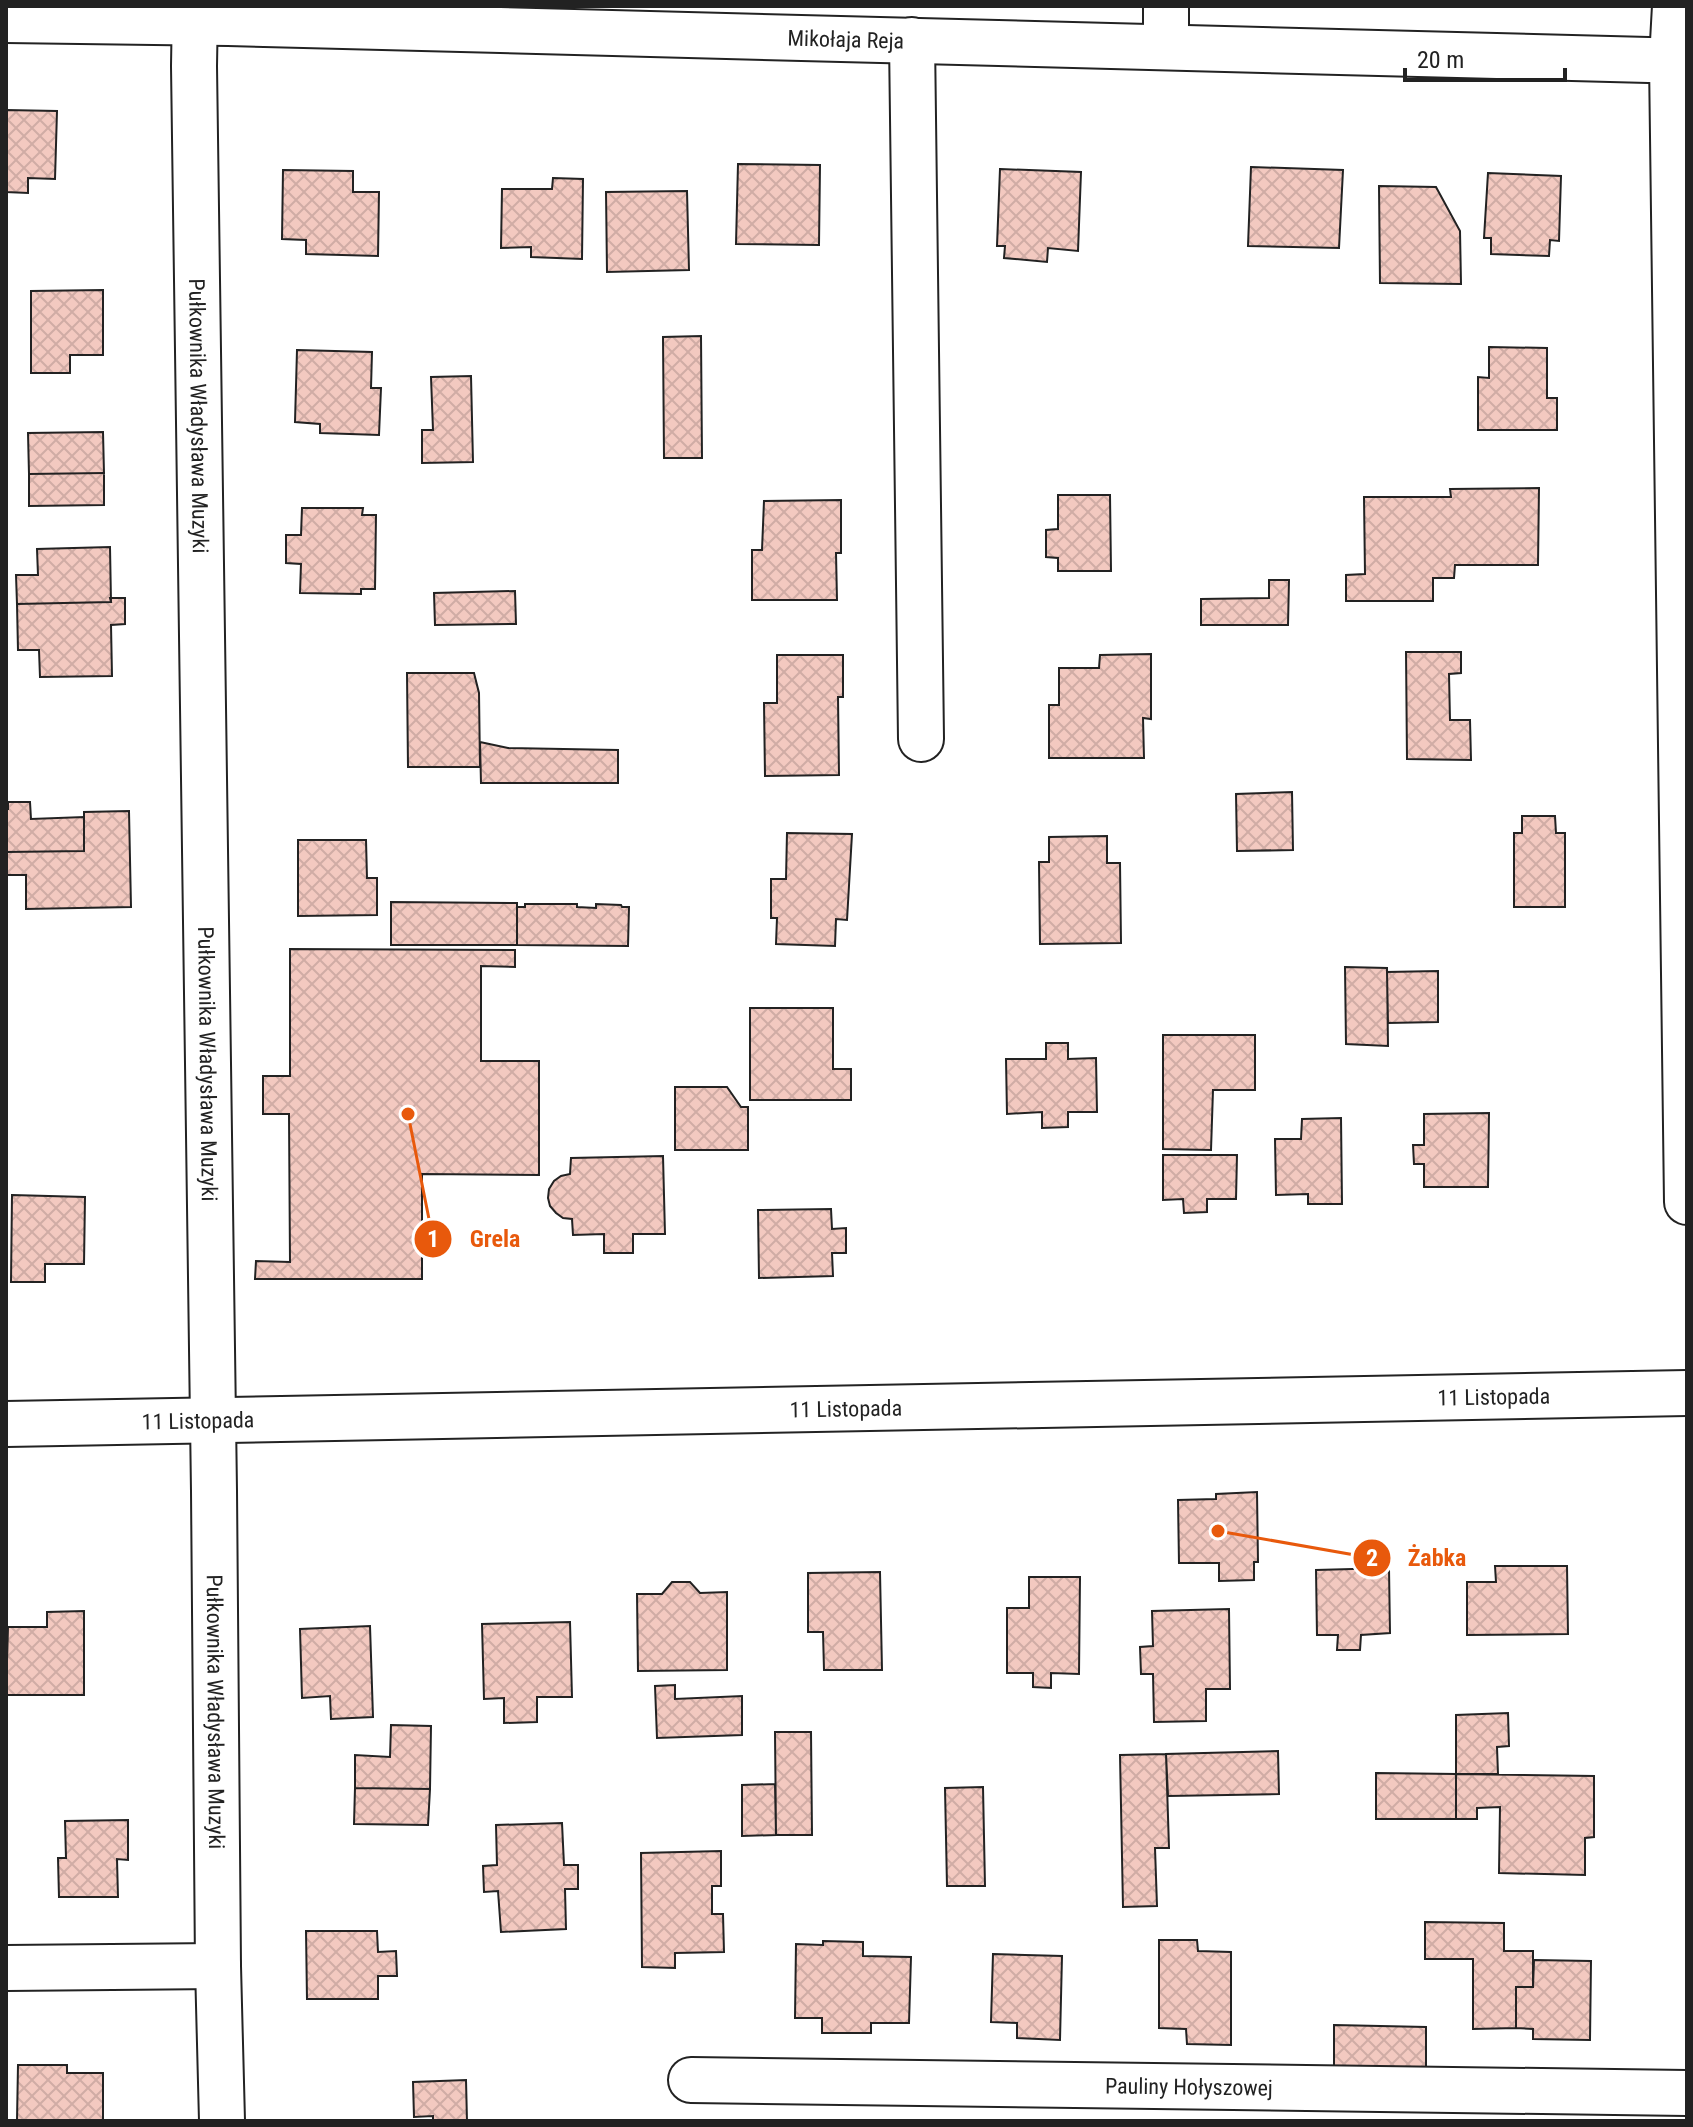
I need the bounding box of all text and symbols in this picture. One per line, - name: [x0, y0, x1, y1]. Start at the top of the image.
- street label: Mikołaja Reja: [787, 25, 904, 53]
- scale bar: [1405, 32, 1565, 82]
- text: 20 m: [1417, 46, 1464, 74]
- street label: Pułkownika Władysława Muzyki: [184, 278, 213, 554]
- street label: Pułkownika Władysława Muzyki: [194, 926, 222, 1202]
- callout: Grela: [413, 1215, 536, 1263]
- text: 1: [427, 1225, 439, 1253]
- text: Grela: [470, 1225, 520, 1253]
- street label: 11 Listopada: [1437, 1383, 1550, 1410]
- street label: 11 Listopada: [789, 1395, 902, 1422]
- street label: 11 Listopada: [141, 1407, 254, 1434]
- callout: Żabka: [1352, 1534, 1483, 1582]
- text: 2: [1366, 1544, 1378, 1572]
- text: Żabka: [1408, 1544, 1466, 1572]
- street label: Pułkownika Władysława Muzyki: [202, 1574, 230, 1849]
- street label: Pauliny Hołyszowej: [1105, 2073, 1273, 2100]

